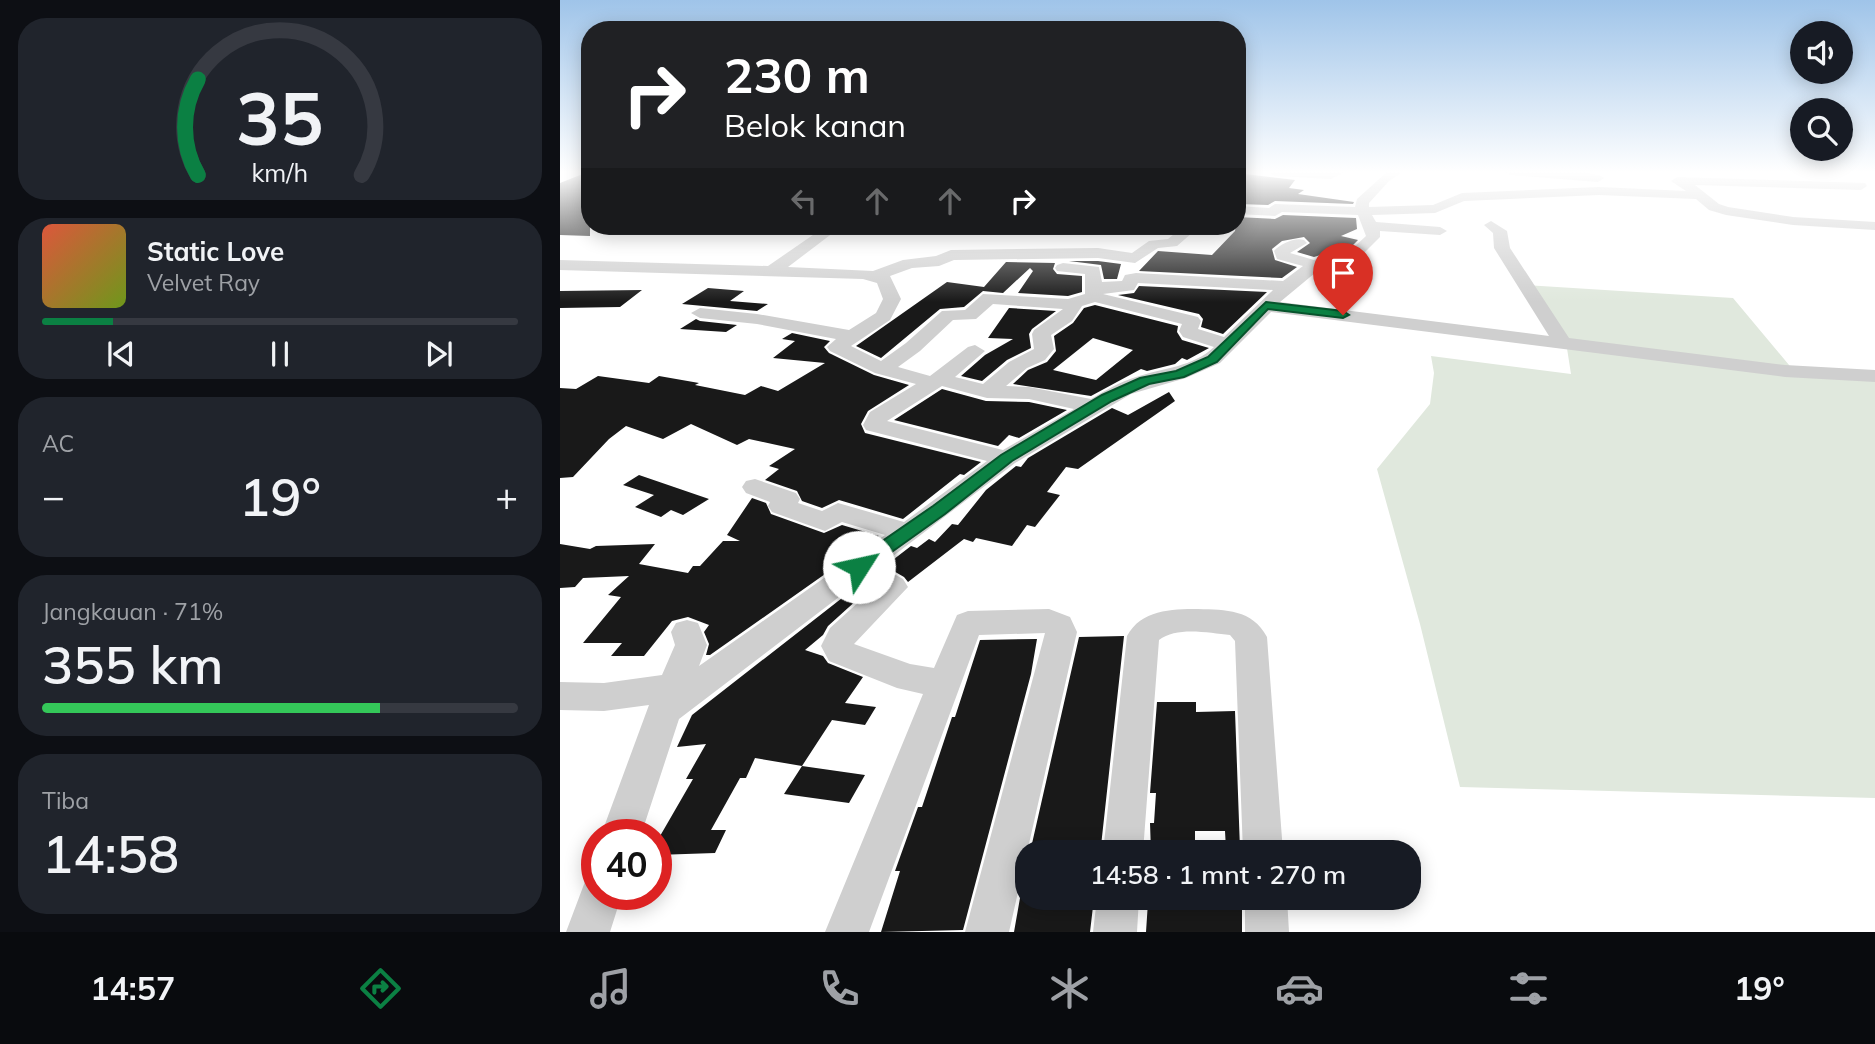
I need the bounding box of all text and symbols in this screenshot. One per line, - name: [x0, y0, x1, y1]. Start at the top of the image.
- map controls: [1790, 21, 1853, 161]
- button: sound: [1790, 21, 1853, 84]
- text: 230 m: [724, 44, 870, 105]
- icon: right: [609, 49, 700, 140]
- text: 35: [236, 72, 324, 163]
- button: search: [1790, 98, 1853, 161]
- text: Belok kanan: [724, 105, 906, 145]
- text: km/h: [252, 157, 308, 188]
- icon: left: [785, 182, 823, 220]
- icon: ahead: [858, 182, 896, 220]
- icon: ahead: [931, 182, 969, 220]
- icon: right: [1004, 182, 1042, 220]
- text: Static Love: [147, 235, 284, 268]
- pin: [1313, 243, 1373, 315]
- icon: arrive: [1324, 254, 1362, 292]
- text: Velvet Ray: [147, 268, 260, 297]
- icon: previous: [102, 335, 140, 373]
- icon: pause: [261, 335, 299, 373]
- icon: next: [420, 335, 458, 373]
- text: AC: [42, 429, 74, 458]
- text: 19°: [239, 464, 321, 529]
- text: −: [42, 472, 65, 520]
- text: +: [495, 472, 518, 520]
- position arrow: [822, 530, 896, 604]
- text: Jangkauan · 71%: [42, 597, 223, 626]
- text: 355 km: [42, 632, 223, 697]
- text: Tiba: [42, 786, 89, 815]
- speed limit sign: 40: [581, 819, 672, 910]
- text: 14:58: [42, 821, 179, 886]
- text: 14:58 · 1 mnt · 270 m: [1090, 858, 1346, 891]
- icon: directions: [356, 964, 405, 1013]
- icon: music: [586, 964, 635, 1013]
- icon: phone: [815, 964, 864, 1013]
- icon: climate: [1045, 964, 1094, 1013]
- icon: car: [1275, 964, 1324, 1013]
- icon: filters: [1504, 964, 1553, 1013]
- text: 14:57: [90, 968, 175, 1008]
- text: 19°: [1734, 968, 1785, 1008]

